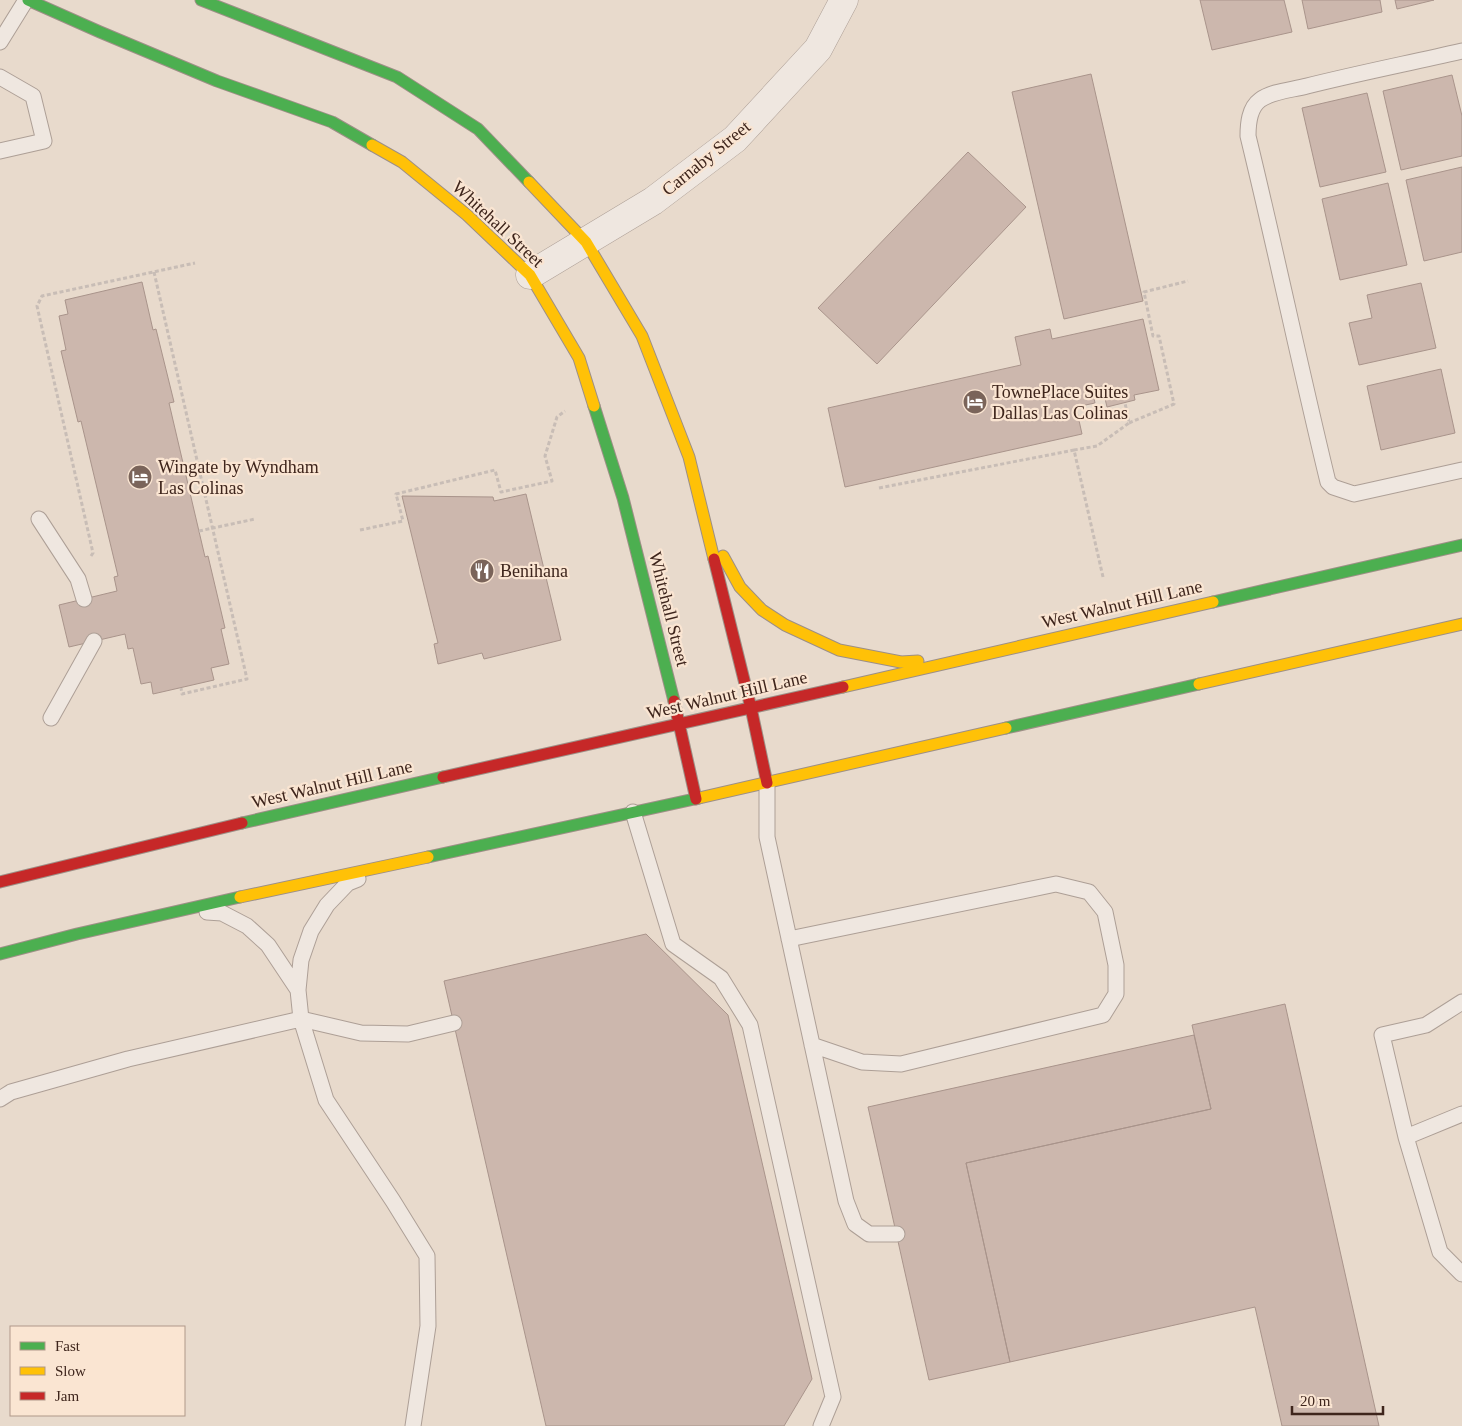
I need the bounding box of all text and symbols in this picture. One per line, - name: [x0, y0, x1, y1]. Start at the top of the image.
- street label: Carnaby Street: [658, 116, 754, 200]
- street label: Whitehall Street: [448, 177, 548, 271]
- place label: TownePlace Suites Dallas Las Colinas: [992, 382, 1128, 423]
- hotel icon: TownePlace Suites Dallas Las Colinas: [962, 389, 988, 415]
- place label: Wingate by Wyndham Las Colinas: [158, 457, 319, 498]
- hotel icon: Wingate by Wyndham Las Colinas: [127, 464, 153, 490]
- street label: Whitehall Street: [645, 550, 693, 668]
- restaurant icon: Benihana: [469, 558, 495, 584]
- place label: Benihana: [500, 561, 568, 581]
- street label: West Walnut Hill Lane: [1040, 576, 1204, 632]
- street label: West Walnut Hill Lane: [645, 667, 809, 723]
- street label: West Walnut Hill Lane: [250, 756, 414, 812]
- legend: [10, 1326, 185, 1416]
- text: Fast: [55, 1338, 81, 1354]
- text: Slow: [55, 1363, 86, 1379]
- scale bar: [1292, 1384, 1383, 1416]
- text: Jam: [55, 1388, 79, 1404]
- text: 20 m: [1300, 1393, 1331, 1409]

